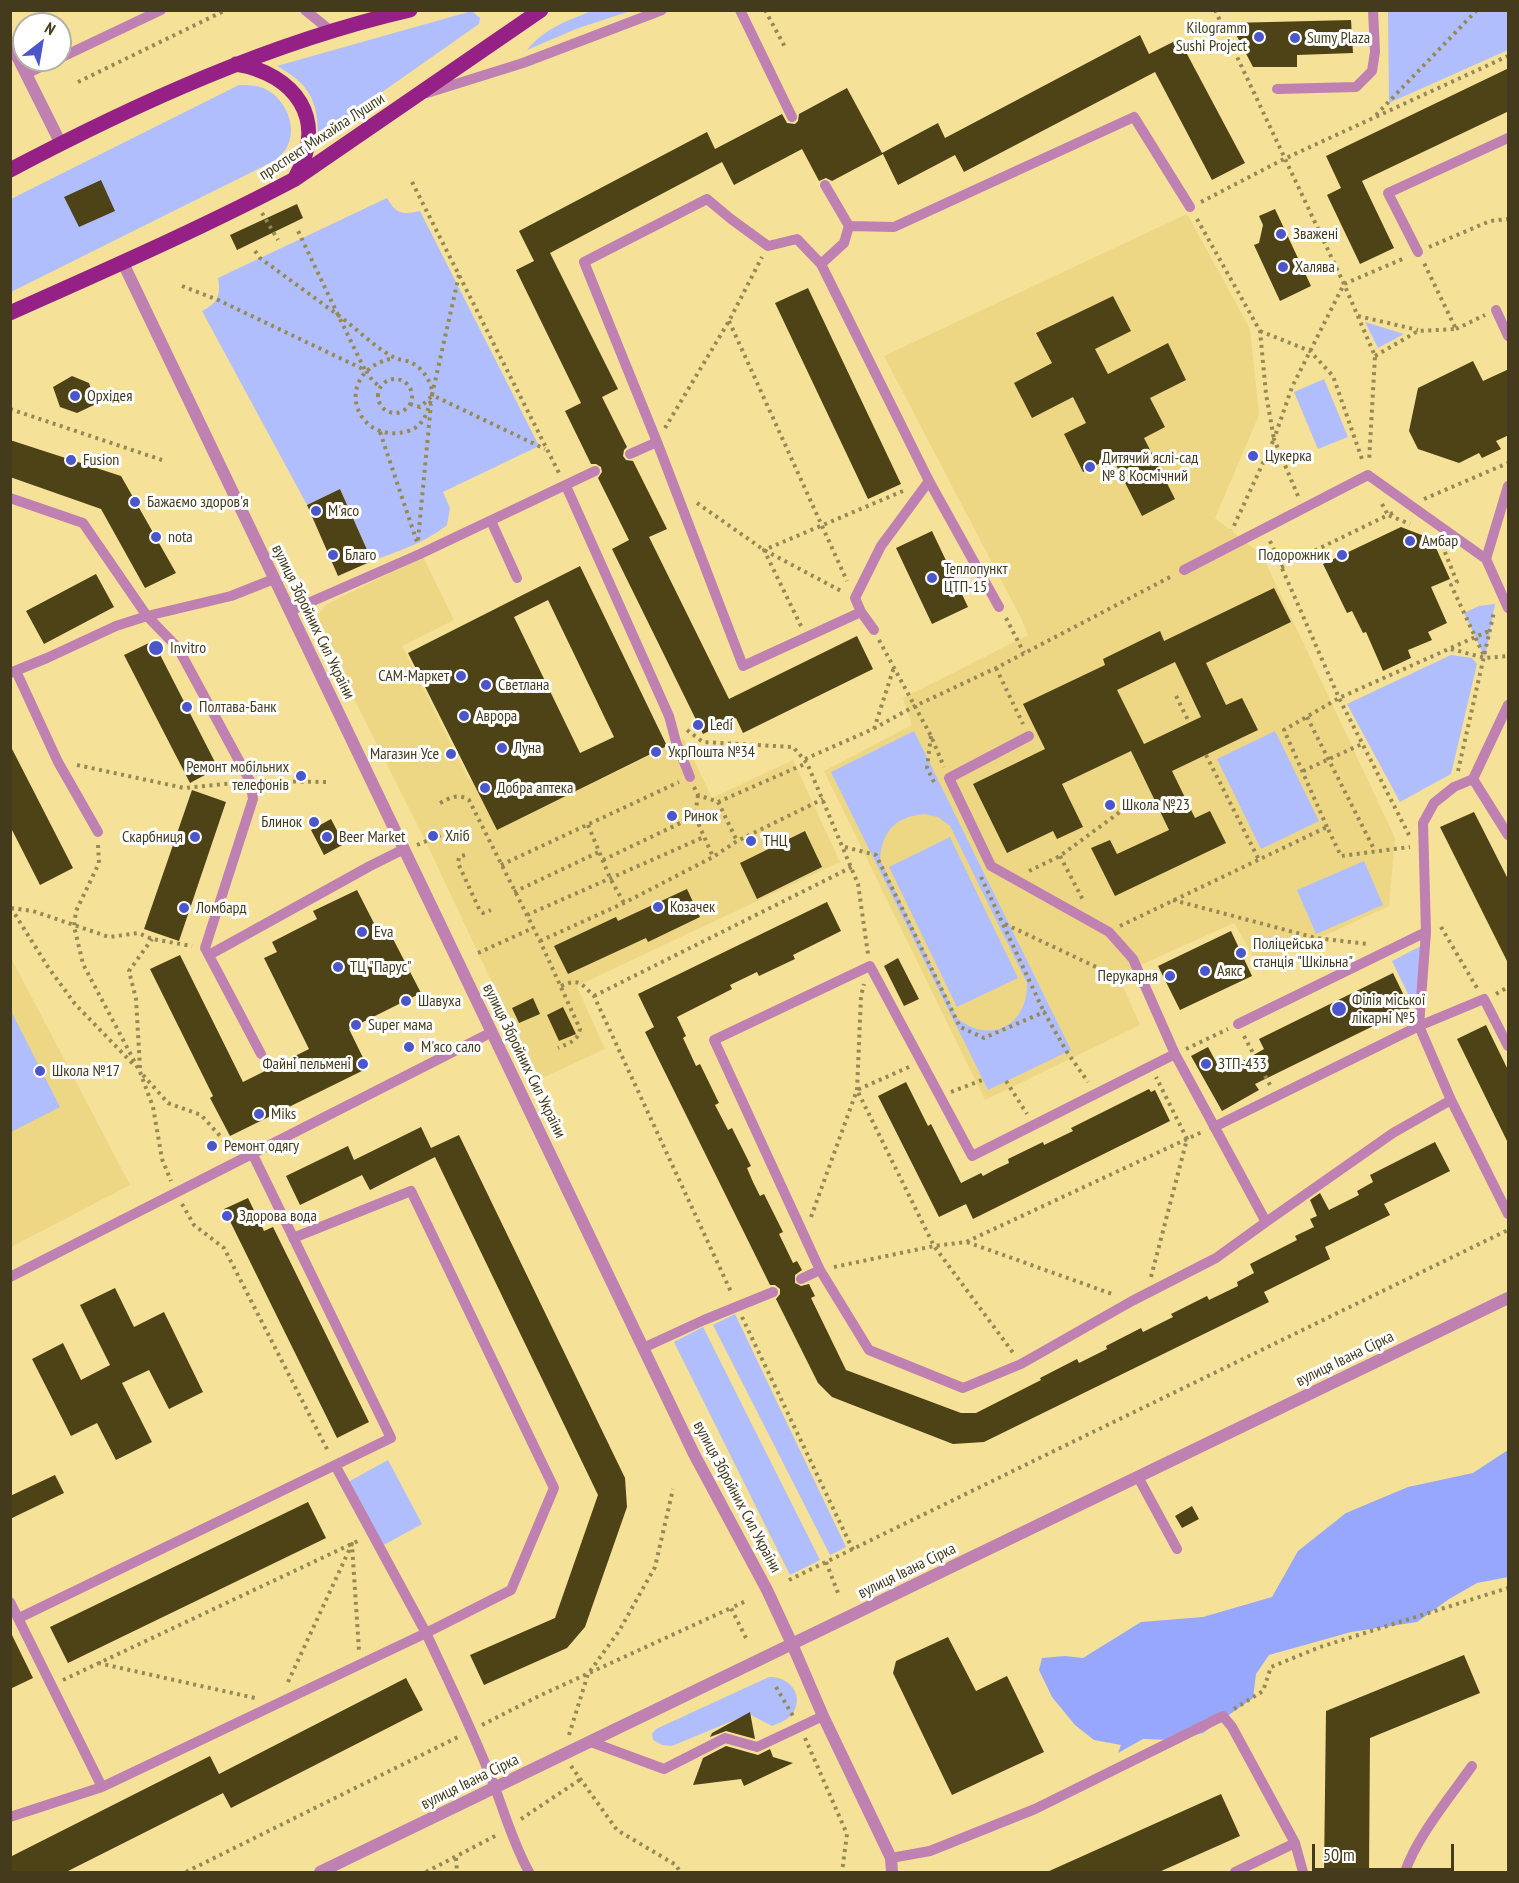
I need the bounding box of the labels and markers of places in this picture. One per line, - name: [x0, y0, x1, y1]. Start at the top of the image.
- place label: Kilogramm Sushi Project: [1176, 18, 1247, 56]
- place label: Sumy Plaza: [1307, 28, 1370, 48]
- marker: Kilogramm Sushi Project: [1252, 30, 1266, 44]
- marker: Sumy Plaza: [1288, 31, 1302, 45]
- place label: Зважені: [1293, 224, 1338, 244]
- marker: Зважені: [1274, 227, 1288, 241]
- place label: Халява: [1295, 257, 1335, 277]
- marker: Халява: [1276, 260, 1290, 274]
- place label: Орхідея: [87, 386, 132, 406]
- marker: Орхідея: [68, 389, 82, 403]
- place label: Цукерка: [1265, 446, 1312, 466]
- place label: Дитячий яслі-сад № 8 Космічний: [1102, 448, 1198, 486]
- marker: Цукерка: [1246, 449, 1260, 463]
- place label: Fusion: [83, 450, 119, 470]
- marker: Fusion: [64, 453, 78, 467]
- marker: Дитячий яслі-сад № 8 Космічний: [1083, 460, 1097, 474]
- place label: Бажаємо здоров'я: [147, 492, 249, 512]
- marker: Бажаємо здоров'я: [128, 495, 142, 509]
- place label: М'ясо: [328, 501, 359, 521]
- marker: М'ясо: [309, 504, 323, 518]
- place label: nota: [168, 527, 193, 547]
- marker: nota: [149, 530, 163, 544]
- place label: Амбар: [1422, 531, 1458, 551]
- marker: Амбар: [1403, 534, 1417, 548]
- place label: Благо: [345, 545, 376, 565]
- place label: Подорожник: [1258, 545, 1330, 565]
- marker: Благо: [326, 548, 340, 562]
- marker: Подорожник: [1335, 548, 1349, 562]
- place label: Теплопункт ЦТП-15: [944, 559, 1008, 597]
- marker: Теплопункт ЦТП-15: [925, 571, 939, 585]
- place label: Invitro: [170, 638, 206, 658]
- marker: Invitro: [147, 639, 165, 657]
- place label: САМ-Маркет: [378, 666, 449, 686]
- marker: САМ-Маркет: [454, 669, 468, 683]
- place label: Светлана: [498, 675, 549, 695]
- marker: Светлана: [479, 678, 493, 692]
- place label: Полтава-Банк: [199, 697, 277, 717]
- marker: Полтава-Банк: [180, 700, 194, 714]
- place label: Аврора: [476, 706, 517, 726]
- marker: Аврора: [457, 709, 471, 723]
- place label: Ledi: [710, 715, 733, 735]
- marker: Ledi: [691, 718, 705, 732]
- place label: Луна: [514, 738, 541, 758]
- marker: Луна: [495, 741, 509, 755]
- place label: УкрПошта №34: [668, 742, 755, 762]
- place label: Магазин Усе: [370, 744, 439, 764]
- marker: УкрПошта №34: [649, 745, 663, 759]
- marker: Магазин Усе: [444, 747, 458, 761]
- place label: Ремонт мобільних телефонів: [186, 757, 289, 795]
- marker: Ремонт мобільних телефонів: [294, 769, 308, 783]
- place label: Добра аптека: [497, 778, 573, 798]
- marker: Добра аптека: [478, 781, 492, 795]
- place label: Школа №23: [1122, 795, 1190, 815]
- marker: Школа №23: [1103, 798, 1117, 812]
- place label: Ринок: [684, 806, 718, 826]
- marker: Ринок: [665, 809, 679, 823]
- place label: Блинок: [261, 812, 302, 832]
- marker: Блинок: [307, 815, 321, 829]
- place label: Хліб: [445, 826, 470, 846]
- place label: Скарбниця: [122, 827, 183, 847]
- place label: Beer Market: [339, 827, 405, 847]
- marker: Хліб: [426, 829, 440, 843]
- marker: Скарбниця: [188, 830, 202, 844]
- marker: Beer Market: [320, 830, 334, 844]
- place label: ТНЦ: [763, 831, 788, 851]
- marker: ТНЦ: [744, 834, 758, 848]
- place label: Козачек: [670, 897, 715, 917]
- place label: Ломбард: [196, 898, 247, 918]
- marker: Козачек: [651, 900, 665, 914]
- marker: Ломбард: [177, 901, 191, 915]
- place label: Eva: [374, 922, 393, 942]
- marker: Eva: [355, 925, 369, 939]
- place label: Поліцейська станція "Шкільна": [1253, 934, 1353, 972]
- marker: Поліцейська станція "Шкільна": [1234, 946, 1248, 960]
- place label: ТЦ "Парус": [350, 957, 412, 977]
- marker: ТЦ "Парус": [331, 960, 345, 974]
- place label: Аякс: [1217, 961, 1242, 981]
- marker: Аякс: [1198, 964, 1212, 978]
- place label: Перукарня: [1097, 966, 1158, 986]
- marker: Перукарня: [1163, 969, 1177, 983]
- place label: Філія міської лікарні №5: [1352, 990, 1425, 1028]
- place label: Шавуха: [418, 991, 461, 1011]
- marker: Шавуха: [399, 994, 413, 1008]
- marker: Філія міської лікарні №5: [1330, 1000, 1348, 1018]
- place label: Super мама: [368, 1015, 433, 1035]
- marker: Super мама: [349, 1018, 363, 1032]
- place label: М'ясо сало: [421, 1037, 481, 1057]
- marker: М'ясо сало: [402, 1040, 416, 1054]
- place label: Файні пельмені: [262, 1054, 351, 1074]
- place label: ЗТП-433: [1218, 1054, 1267, 1074]
- marker: Файні пельмені: [356, 1057, 370, 1071]
- marker: ЗТП-433: [1199, 1057, 1213, 1071]
- place label: Школа №17: [52, 1061, 120, 1081]
- marker: Школа №17: [33, 1064, 47, 1078]
- place label: Miks: [271, 1104, 296, 1124]
- marker: Miks: [252, 1107, 266, 1121]
- place label: Ремонт одягу: [224, 1136, 299, 1156]
- marker: Ремонт одягу: [205, 1139, 219, 1153]
- place label: Здорова вода: [239, 1206, 317, 1226]
- marker: Здорова вода: [220, 1209, 234, 1223]

